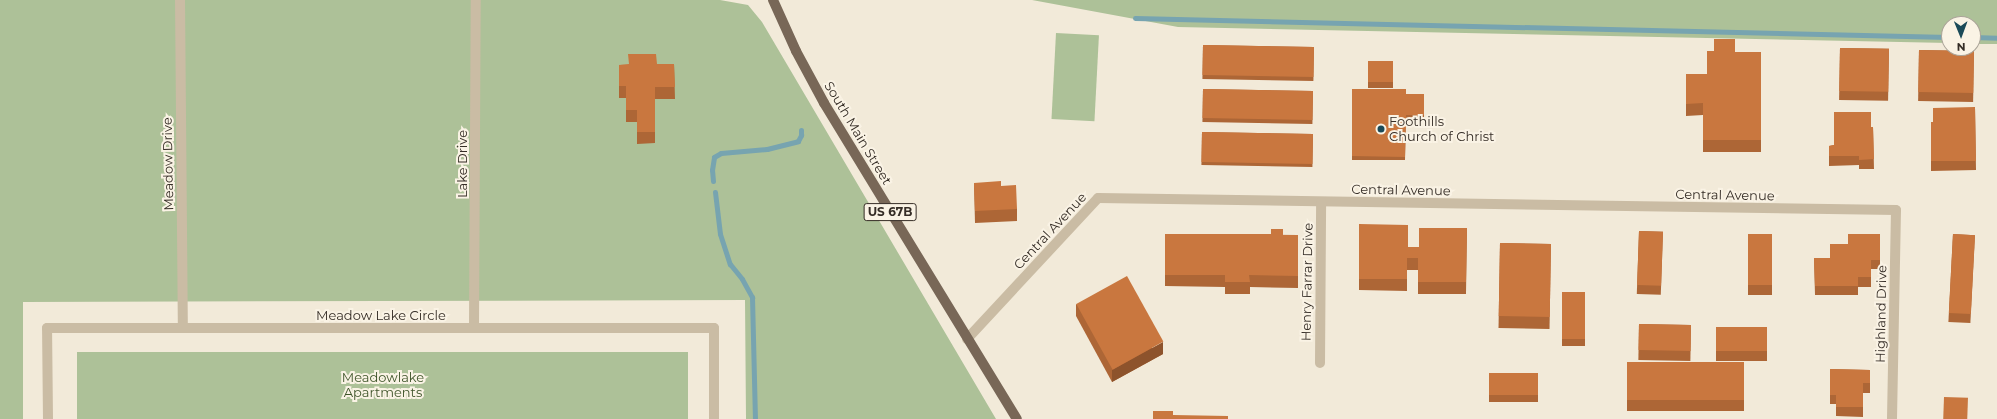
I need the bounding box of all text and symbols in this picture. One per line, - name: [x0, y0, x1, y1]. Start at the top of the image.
- north arrow: [1941, 16, 1981, 56]
- text: N: [1957, 40, 1966, 54]
- street label: South Main Street: [821, 79, 895, 187]
- place label: Foothills Church of Christ: [1389, 114, 1494, 145]
- street label: Meadow Drive: [159, 117, 177, 211]
- marker: Foothills Church of Christ: [1376, 124, 1386, 134]
- street label: Lake Drive: [454, 130, 470, 198]
- street label: Central Avenue: [1351, 181, 1451, 199]
- street label: Central Avenue: [1675, 186, 1775, 204]
- street label: Central Avenue: [1010, 189, 1090, 273]
- road number: US 67B: [863, 202, 917, 222]
- street label: Henry Farrar Drive: [1298, 223, 1316, 341]
- street label: Highland Drive: [1872, 265, 1890, 363]
- street label: Meadow Lake Circle: [316, 307, 446, 323]
- park label: Meadowlake Apartments: [342, 370, 424, 401]

